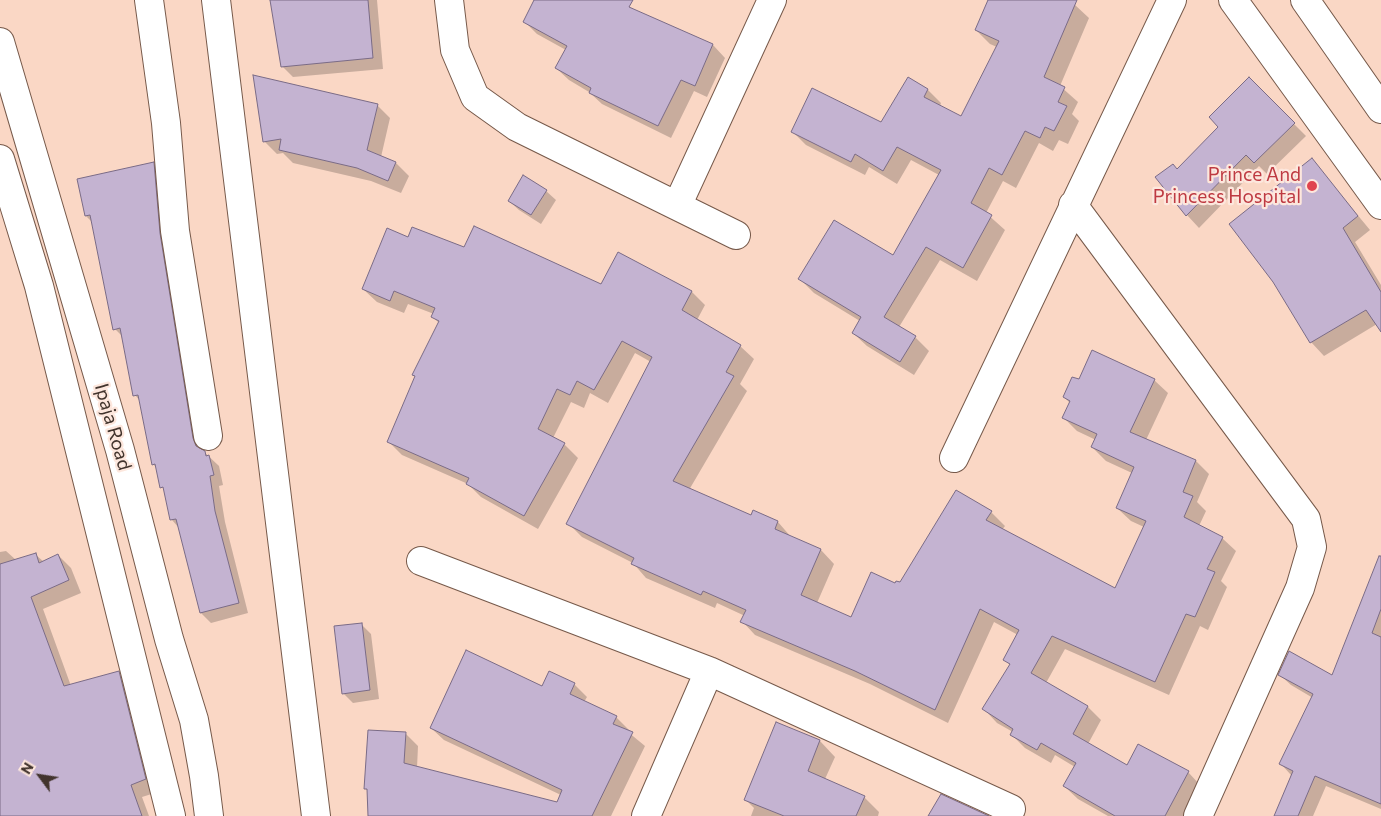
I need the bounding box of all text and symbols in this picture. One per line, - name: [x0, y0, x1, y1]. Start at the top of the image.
- place label: Prince And Princess Hospital: [1153, 164, 1301, 208]
- marker: Prince And Princess Hospital: [1305, 179, 1319, 193]
- street label: Ipaja Road: [90, 381, 136, 473]
- north arrow: [15, 751, 65, 801]
- text: N: [17, 759, 37, 777]

